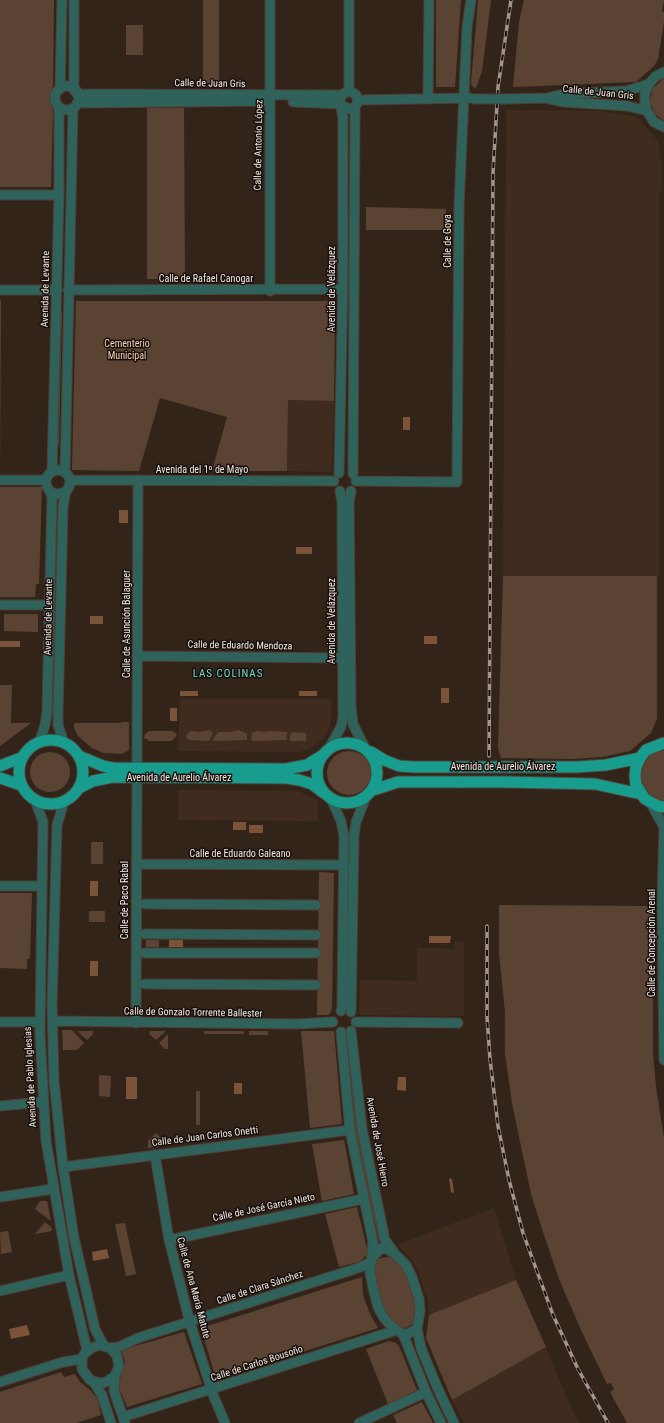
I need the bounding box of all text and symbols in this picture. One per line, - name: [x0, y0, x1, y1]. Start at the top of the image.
- street label: Calle de Juan Gris: [174, 77, 246, 91]
- street label: Calle de Juan Gris: [562, 83, 634, 103]
- street label: Calle de Antonio López: [252, 100, 266, 190]
- street label: Calle de Goya: [442, 214, 454, 268]
- street label: Avenida de Velázquez: [326, 246, 338, 332]
- street label: Avenida de Levante: [39, 251, 53, 327]
- street label: Calle de Rafael Canogar: [159, 273, 253, 285]
- park label: Cementerio Municipal: [104, 338, 150, 362]
- street label: Avenida del 1º de Mayo: [156, 464, 248, 476]
- street label: Calle de Asunción Balaguer: [121, 570, 133, 678]
- street label: Avenida de Velázquez: [326, 578, 338, 664]
- street label: Avenida de Levante: [42, 579, 56, 655]
- street label: Calle de Eduardo Mendoza: [187, 639, 293, 653]
- district label: LAS COLINAS: [193, 667, 263, 681]
- street label: Avenida de Aurelio Álvarez: [451, 761, 555, 773]
- street label: Avenida de Aurelio Álvarez: [127, 772, 231, 784]
- street label: Calle de Eduardo Galeano: [189, 848, 291, 860]
- street label: Calle de Paco Rabal: [119, 861, 131, 939]
- street label: Calle de Concepción Arenal: [646, 889, 658, 997]
- street label: Calle de Gonzalo Torrente Ballester: [124, 1006, 262, 1020]
- street label: Avenida de Pablo Iglesias: [22, 1026, 40, 1128]
- street label: Avenida de José Hierro: [363, 1096, 391, 1188]
- street label: Calle de Juan Carlos Onetti: [151, 1125, 259, 1149]
- street label: Calle de José García Nieto: [212, 1191, 316, 1225]
- street label: Calle de Ana María Matute: [174, 1236, 212, 1340]
- street label: Calle de Clara Sánchez: [215, 1268, 305, 1308]
- street label: Calle de Carlos Bousoño: [209, 1343, 305, 1385]

